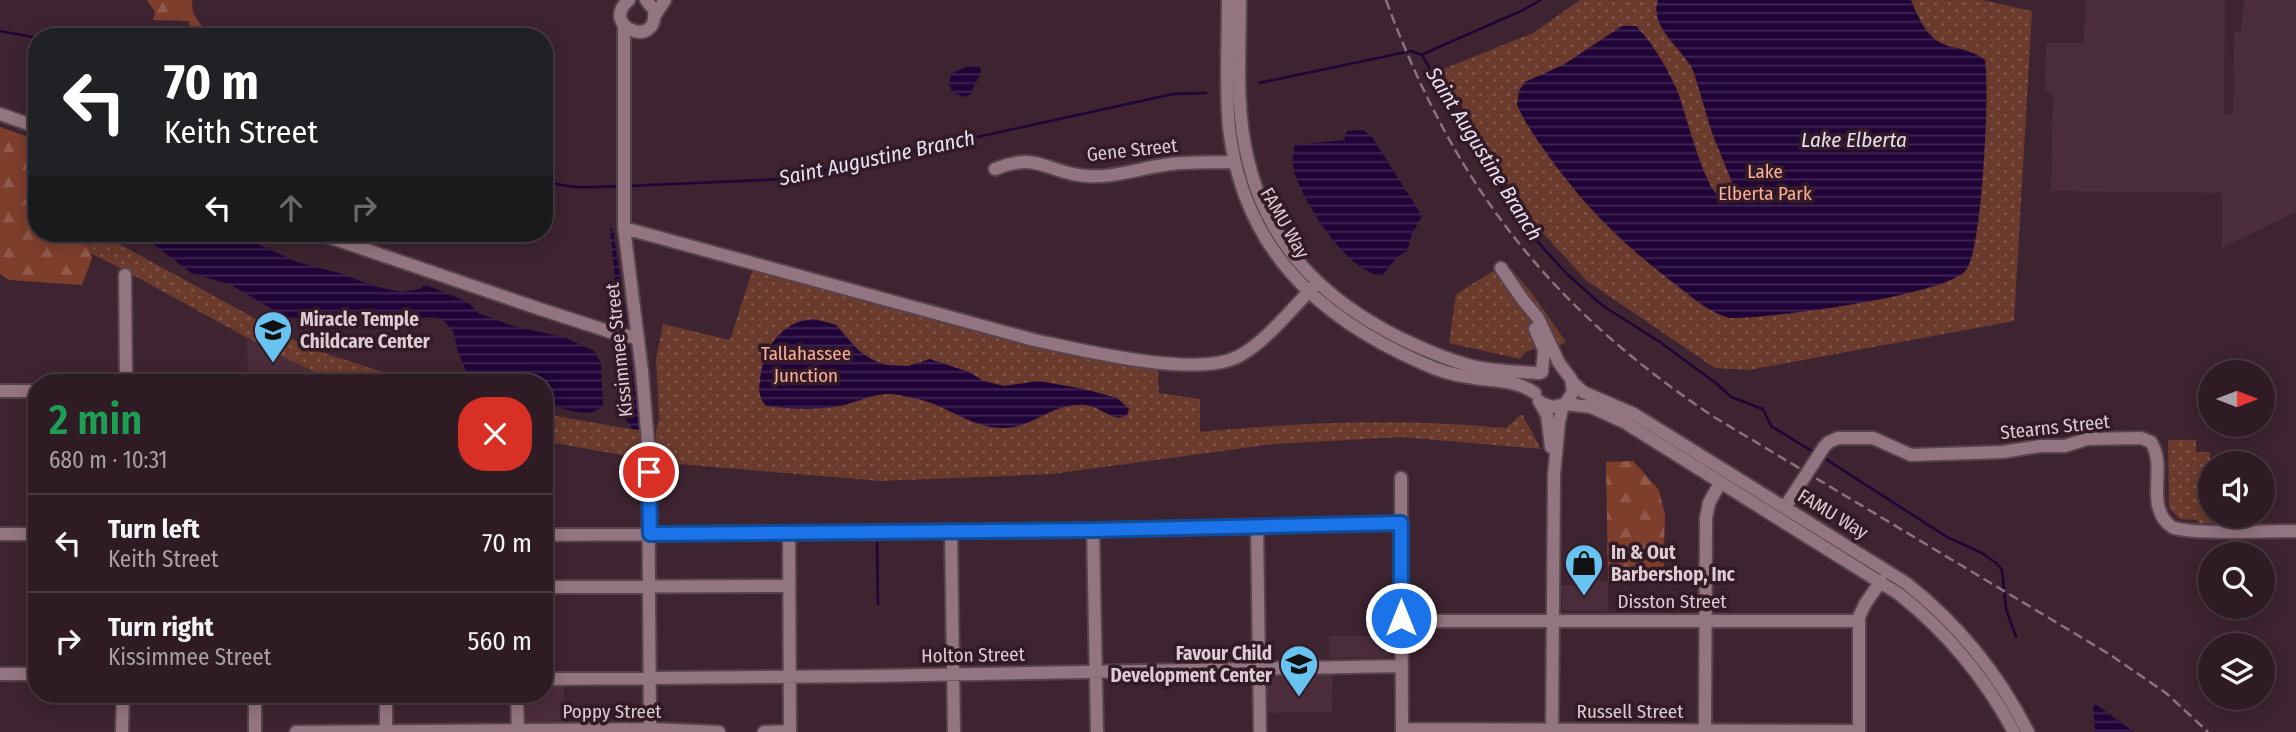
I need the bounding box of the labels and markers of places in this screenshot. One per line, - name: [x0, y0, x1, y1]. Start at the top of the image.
- place label: Miracle Temple Childcare Center: [300, 308, 431, 353]
- school or university icon: Miracle Temple Childcare Center: [252, 309, 294, 364]
- pin: [619, 442, 679, 502]
- place label: In & Out Barbershop, Inc: [1611, 541, 1736, 586]
- shop icon: In & Out Barbershop, Inc: [1563, 542, 1605, 597]
- place label: Favour Child Development Center: [1110, 642, 1273, 687]
- school or university icon: Favour Child Development Center: [1278, 643, 1320, 698]

